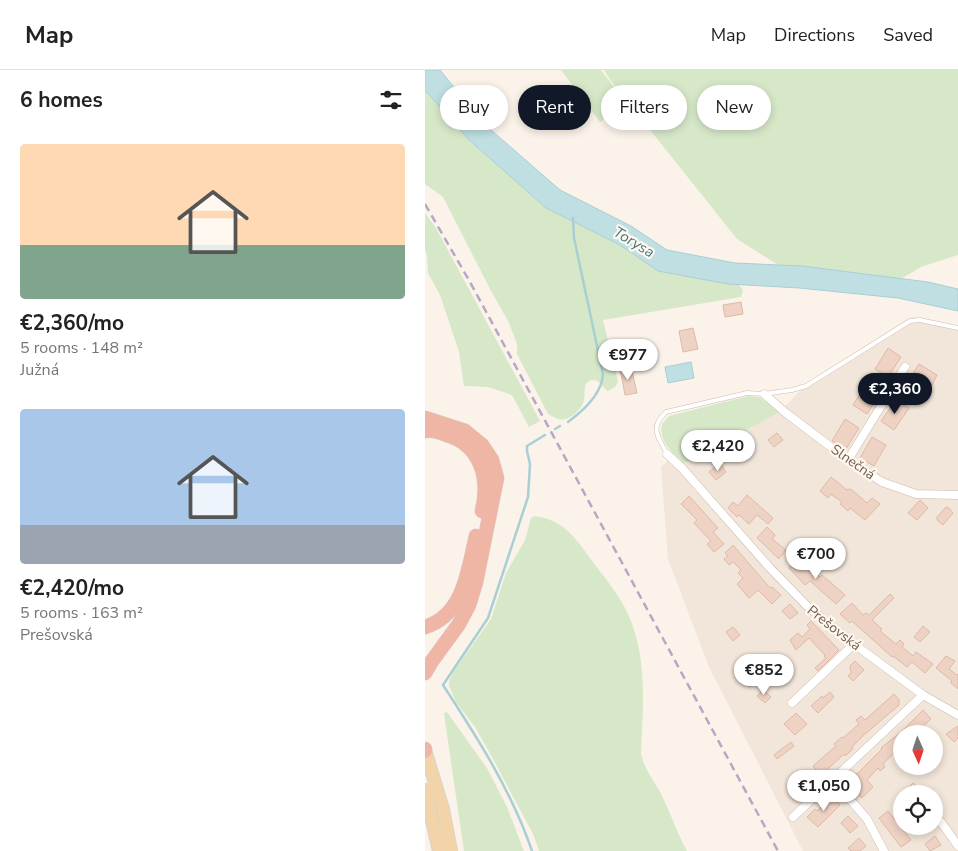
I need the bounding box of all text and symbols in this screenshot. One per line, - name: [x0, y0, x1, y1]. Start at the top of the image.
- text: Map: [25, 19, 73, 51]
- text: Map: [711, 23, 746, 47]
- text: Directions: [774, 23, 855, 47]
- text: Saved: [883, 23, 933, 47]
- chip: Buy: [440, 85, 508, 130]
- chip: Rent: [518, 85, 591, 130]
- chip: Filters: [601, 85, 687, 130]
- chip: New: [697, 85, 771, 130]
- text: 6 homes: [20, 86, 103, 114]
- icon: filters: [377, 86, 405, 114]
- icon: home: [168, 177, 258, 267]
- water label: Torysa: [610, 222, 658, 262]
- text: €2,360/mo: [20, 309, 124, 337]
- text: 5 rooms · 148 m²: [20, 337, 143, 359]
- pin: €977: [598, 338, 658, 381]
- text: €977: [609, 344, 647, 366]
- text: Južná: [20, 359, 59, 381]
- pin: €2,360: [854, 372, 936, 415]
- text: €2,360: [869, 378, 921, 400]
- pin: €2,420: [677, 430, 759, 472]
- text: €2,420: [692, 435, 744, 457]
- street label: Slnečná: [827, 440, 879, 484]
- icon: home: [168, 442, 258, 532]
- pin: €700: [786, 538, 846, 580]
- text: €700: [797, 543, 835, 565]
- text: €2,420/mo: [20, 574, 124, 602]
- street label: Prešovská: [803, 601, 865, 655]
- text: 5 rooms · 163 m²: [20, 602, 143, 624]
- text: Prešovská: [20, 624, 93, 646]
- pin: €852: [734, 654, 794, 696]
- text: €852: [745, 659, 783, 681]
- north arrow: [893, 725, 943, 775]
- map controls: [893, 725, 943, 835]
- pin: €1,050: [783, 770, 865, 812]
- text: €1,050: [798, 775, 850, 797]
- button: locate: [893, 785, 943, 835]

